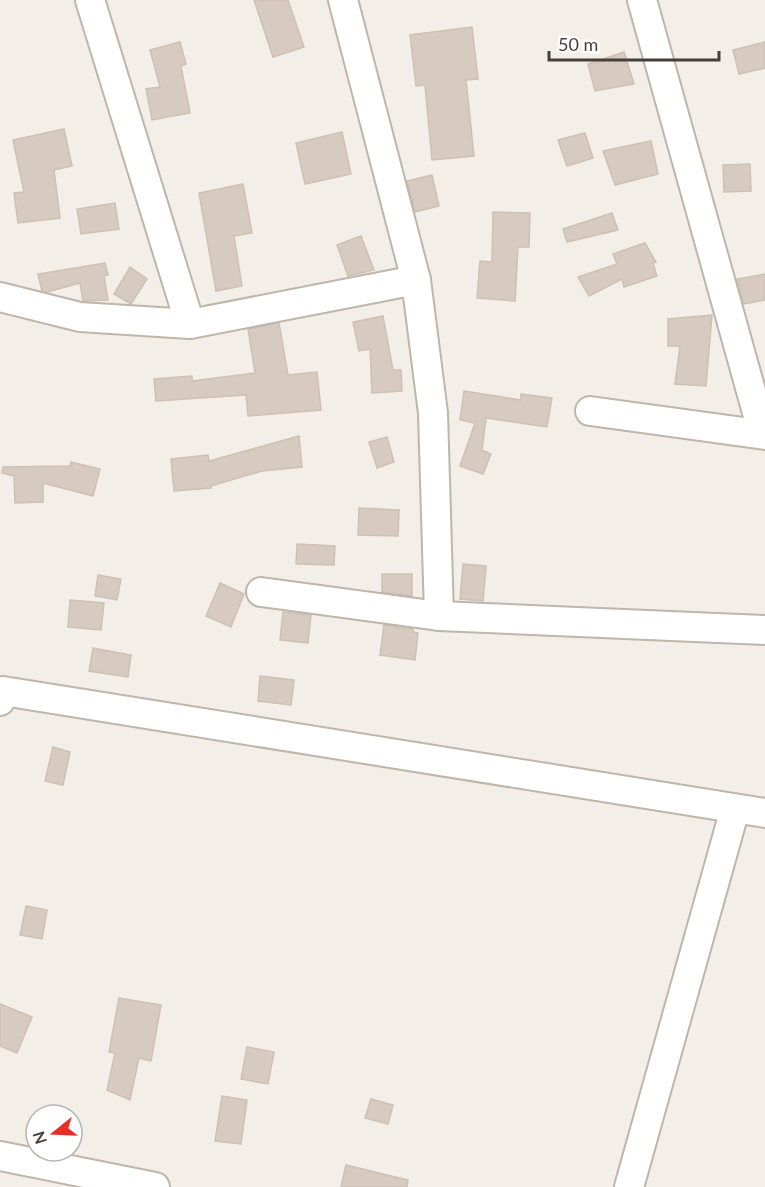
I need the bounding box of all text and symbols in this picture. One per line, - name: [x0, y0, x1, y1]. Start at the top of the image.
- scale bar: [549, 24, 718, 62]
- text: 50 m: [558, 33, 598, 55]
- north arrow: [24, 1103, 84, 1163]
- text: N: [28, 1129, 50, 1147]

